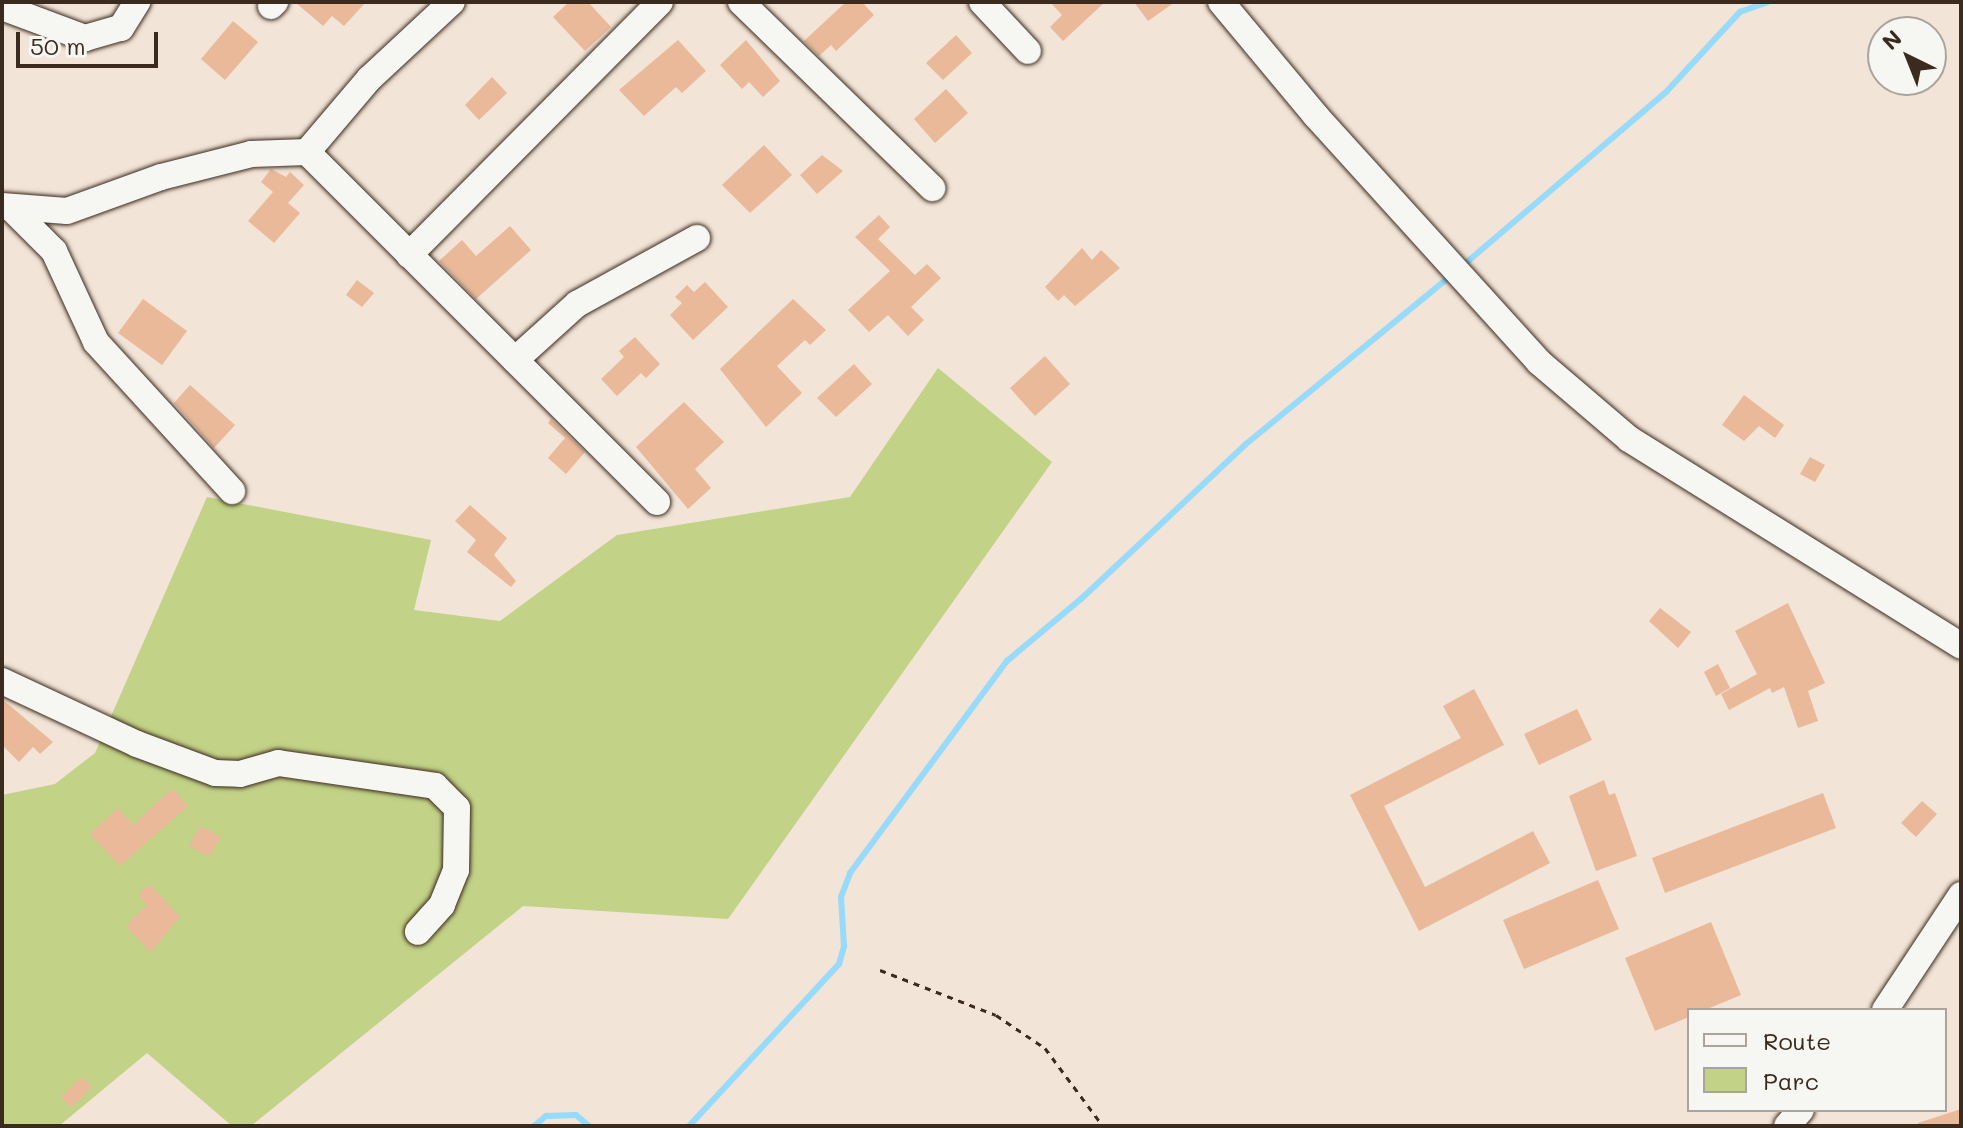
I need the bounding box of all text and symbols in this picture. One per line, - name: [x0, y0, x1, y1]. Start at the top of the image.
- scale bar: [20, 16, 162, 66]
- north arrow: [1867, 16, 1947, 96]
- text: N: [1876, 23, 1908, 56]
- text: 50 m: [30, 30, 86, 61]
- legend: [1687, 1008, 1947, 1112]
- text: Route: [1763, 1025, 1831, 1056]
- text: Parc: [1763, 1065, 1819, 1096]

